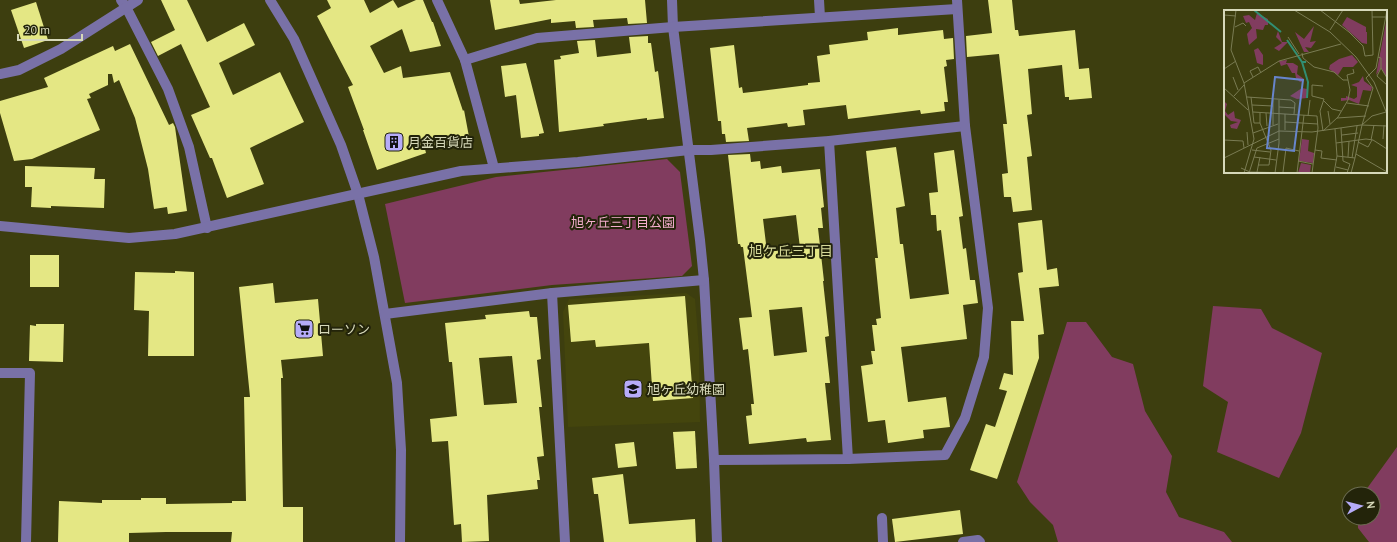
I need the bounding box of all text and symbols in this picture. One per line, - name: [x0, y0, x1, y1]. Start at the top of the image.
- inset map: [1224, 10, 1387, 173]
- scale bar: [18, 16, 82, 42]
- text: 20 m: [24, 22, 50, 37]
- building icon: 月金百貨店: [383, 131, 405, 153]
- place label: 月金百貨店: [408, 134, 473, 151]
- park label: 旭ヶ丘三丁目公園: [571, 214, 675, 231]
- district label: 旭ケ丘三丁目: [749, 242, 833, 260]
- supermarket icon: ローソン: [293, 318, 315, 340]
- place label: ローソン: [318, 321, 370, 338]
- school or university icon: 旭ヶ丘幼稚園: [622, 378, 644, 400]
- place label: 旭ヶ丘幼稚園: [647, 381, 725, 398]
- north arrow: [1341, 486, 1381, 526]
- text: N: [1364, 500, 1378, 509]

